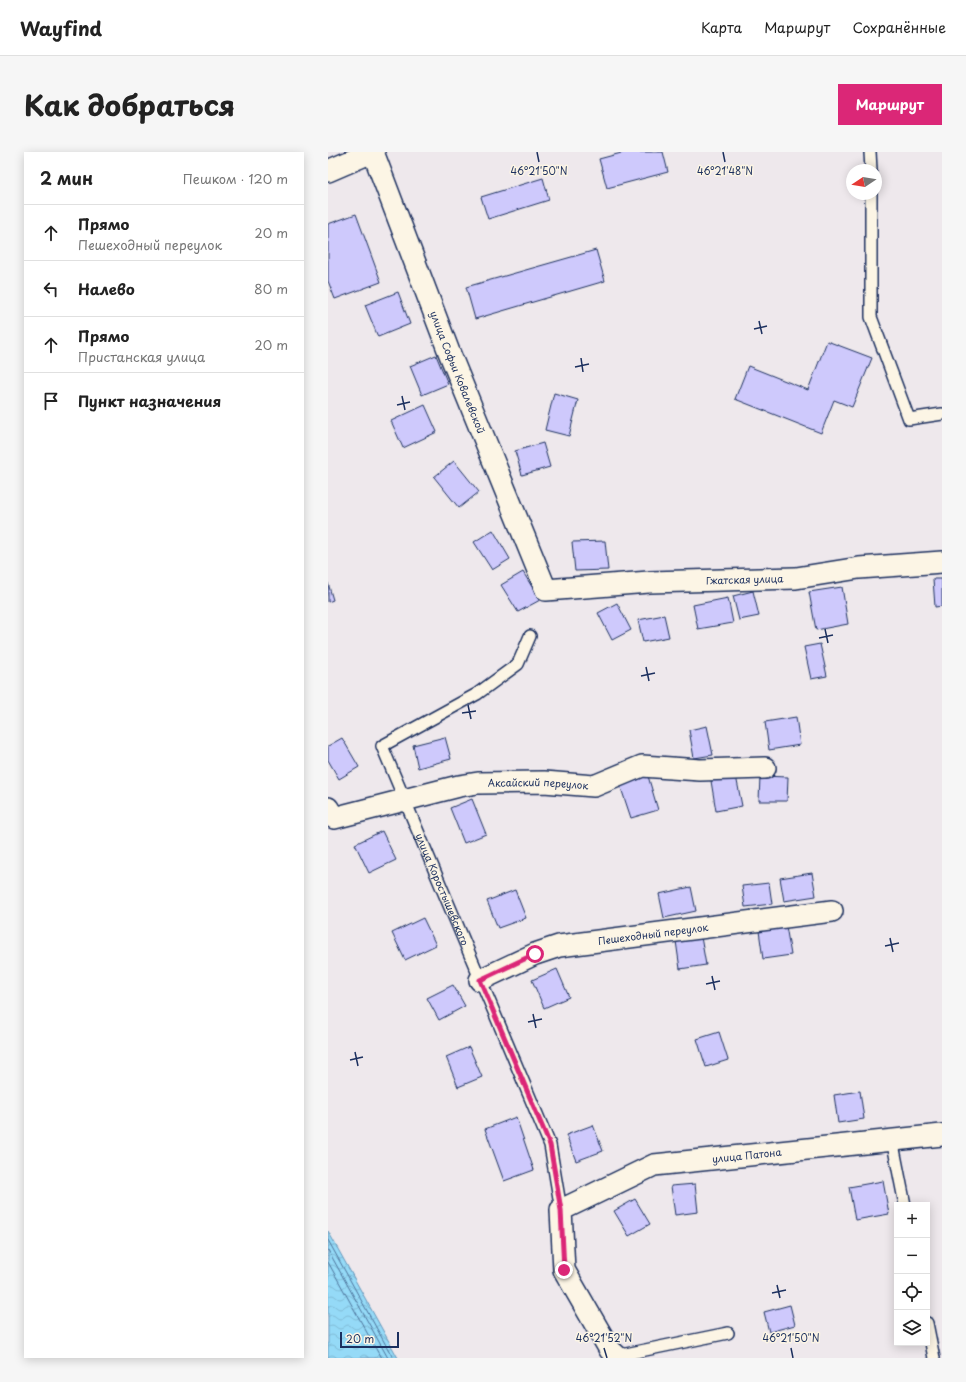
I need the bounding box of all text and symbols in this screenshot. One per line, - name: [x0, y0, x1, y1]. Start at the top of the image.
- text: Wayfind: [20, 14, 102, 42]
- text: Карта: [701, 17, 742, 38]
- text: Маршрут: [764, 17, 830, 38]
- text: Сохранённые: [852, 17, 946, 38]
- text: Как добраться: [24, 83, 235, 126]
- button: Маршрут: [838, 84, 942, 125]
- text: 46°21'50"N: [511, 163, 568, 178]
- text: 46°21'48"N: [697, 163, 753, 178]
- north arrow: [846, 164, 882, 200]
- text: 2 мин: [40, 165, 93, 191]
- text: Пешком · 120 m: [183, 169, 288, 188]
- text: Прямо: [78, 212, 129, 235]
- icon: ahead: [40, 222, 62, 244]
- text: 20 m: [254, 223, 288, 242]
- text: Пешеходный переулок: [78, 235, 222, 254]
- text: Налево: [78, 277, 135, 300]
- icon: left: [40, 278, 62, 300]
- text: 80 m: [254, 279, 288, 298]
- street label: улица Софьи Ковалевской: [427, 309, 489, 436]
- text: Прямо: [78, 324, 129, 347]
- icon: ahead: [40, 334, 62, 356]
- text: 20 m: [254, 335, 288, 354]
- text: Пристанская улица: [78, 347, 205, 366]
- text: Пункт назначения: [78, 389, 221, 412]
- icon: arrive: [40, 390, 62, 412]
- street label: Гжатская улица: [706, 570, 784, 587]
- street label: Аксайский переулок: [487, 774, 589, 793]
- street label: улица Коростышевского: [412, 831, 473, 948]
- street label: Пешеходный переулок: [597, 919, 709, 948]
- route start: [526, 945, 544, 963]
- street label: улица Патона: [711, 1144, 783, 1166]
- map controls: [894, 1202, 930, 1346]
- button: +: [894, 1202, 930, 1238]
- button: −: [894, 1238, 930, 1274]
- route end: [555, 1261, 573, 1279]
- button: locate: [894, 1274, 930, 1310]
- button: layers: [894, 1310, 930, 1346]
- scale bar: [340, 1330, 399, 1349]
- text: 20 m: [346, 1330, 374, 1347]
- text: 46°21'52"N: [576, 1330, 632, 1345]
- text: 46°21'50"N: [763, 1330, 820, 1345]

